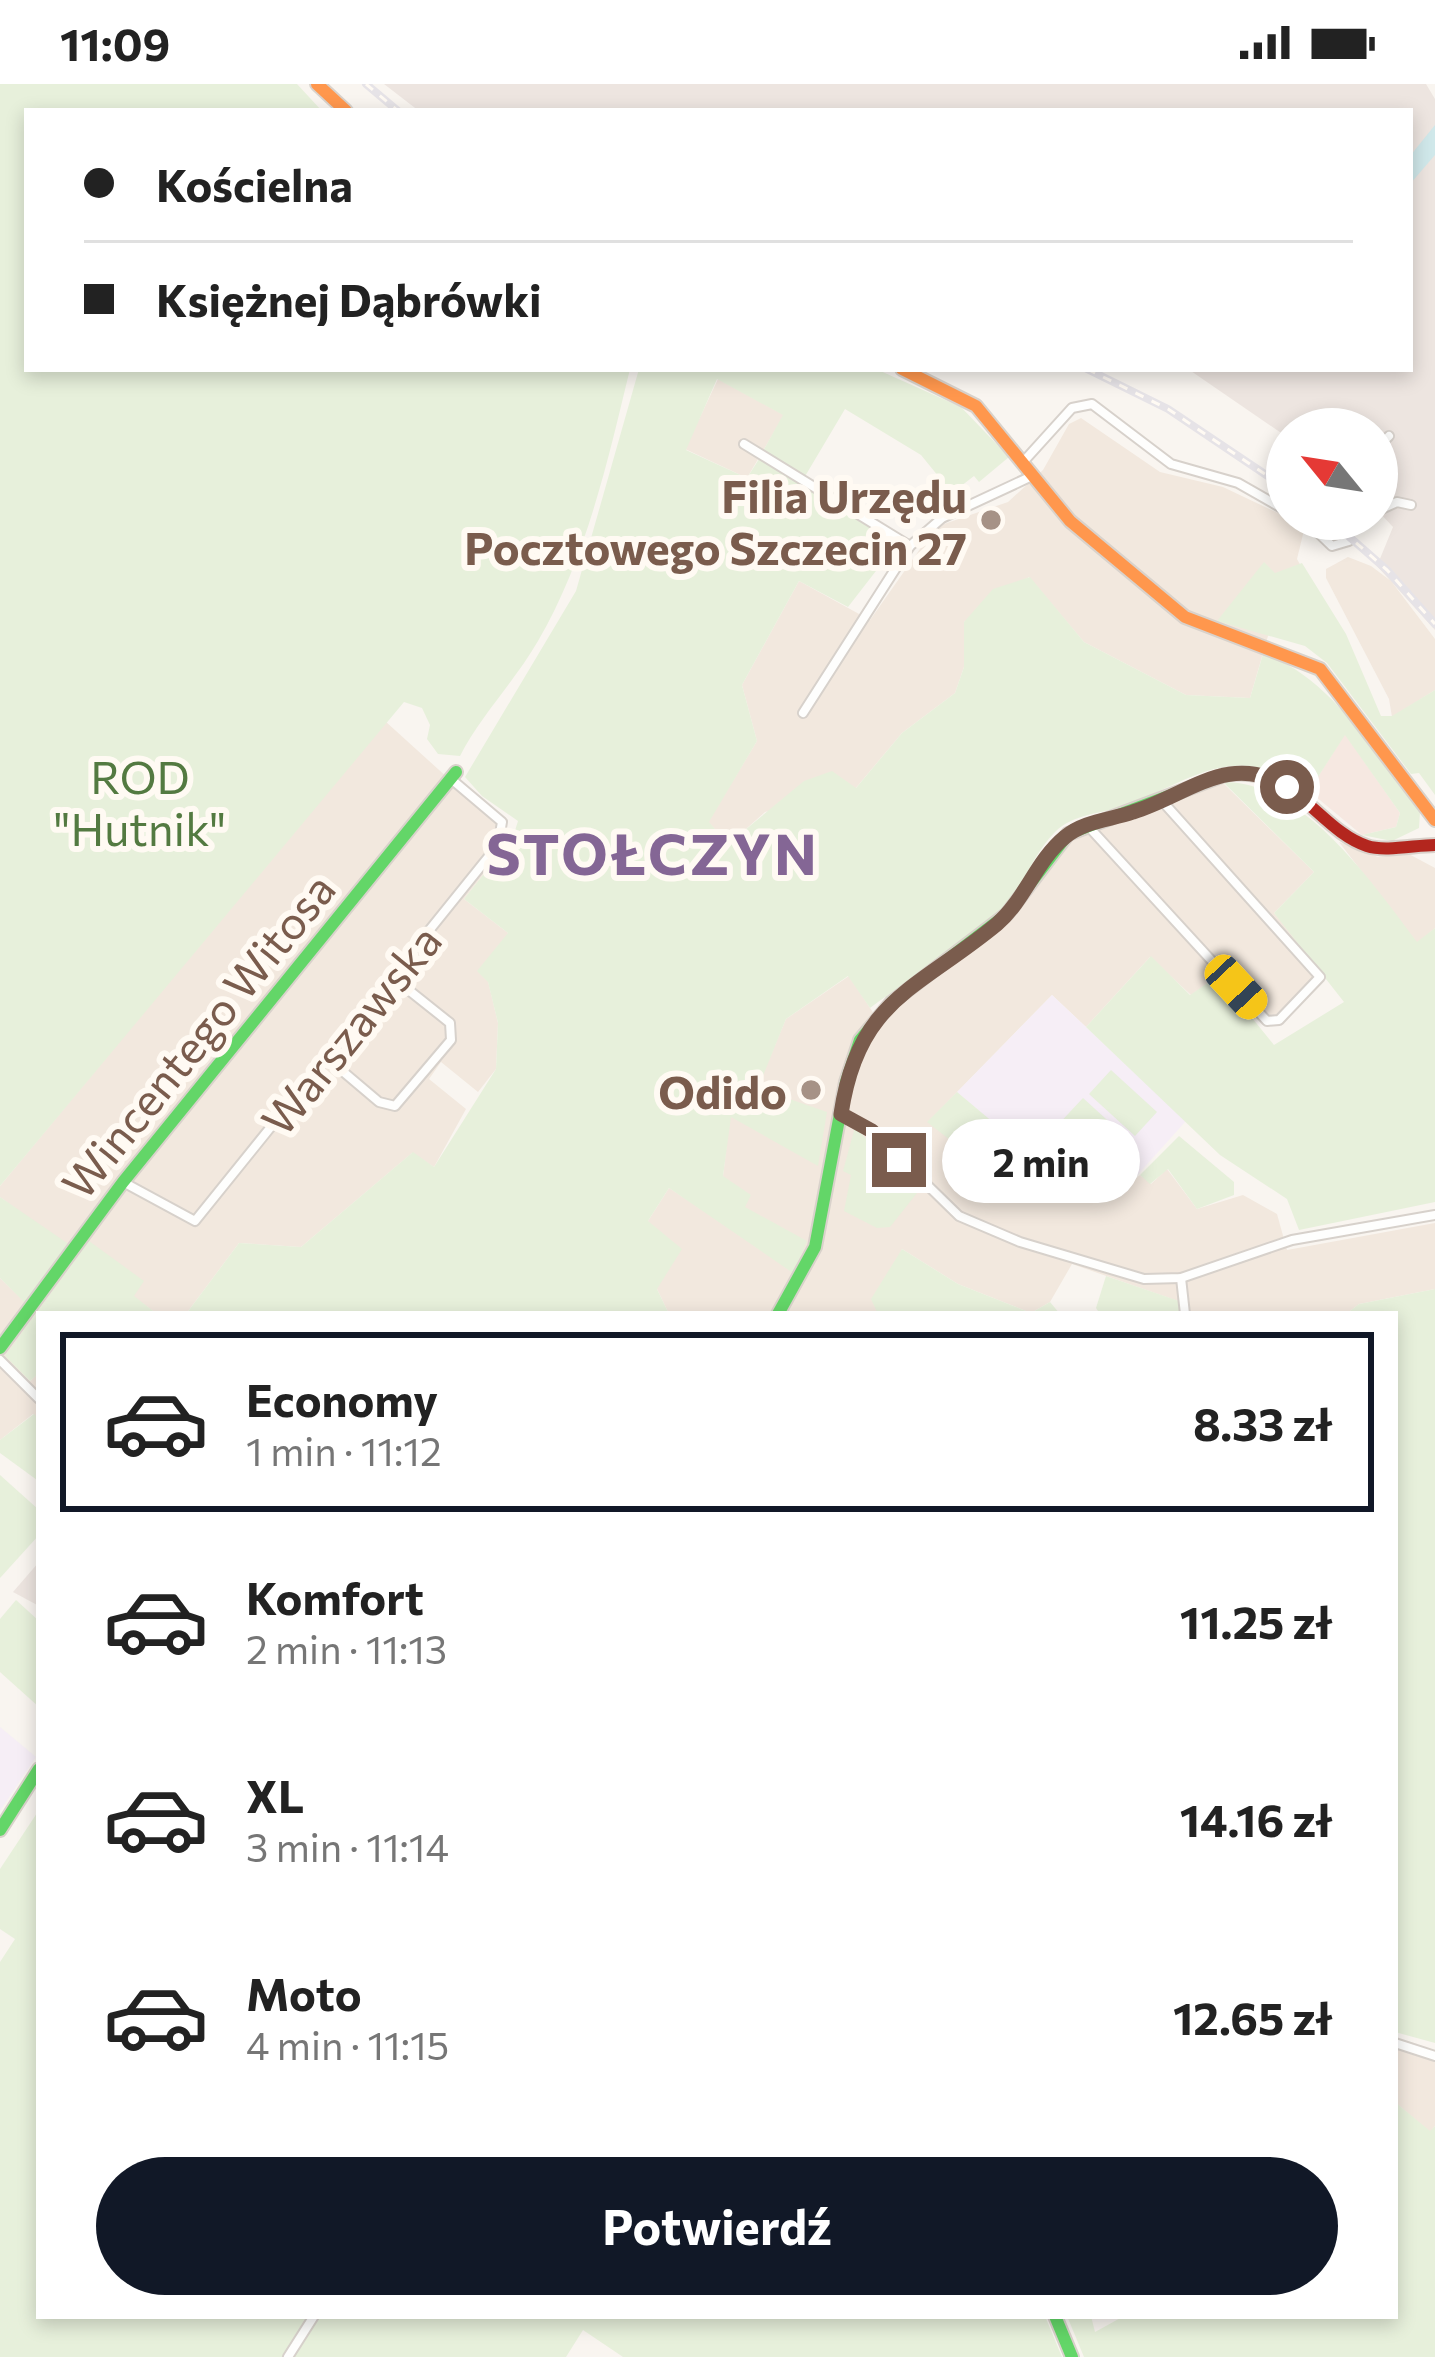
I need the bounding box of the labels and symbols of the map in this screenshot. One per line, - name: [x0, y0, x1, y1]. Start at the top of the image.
- north arrow: [1266, 408, 1398, 540]
- place label: Filia Urzędu Pocztowego Szczecin 27: [464, 467, 967, 574]
- marker: Filia Urzędu Pocztowego Szczecin 27: [978, 507, 1004, 533]
- park label: ROD "Hutnik": [54, 748, 226, 855]
- route start: [1260, 760, 1314, 814]
- district label: STOŁCZYN: [486, 817, 820, 887]
- street label: Wincentego Witosa: [49, 861, 345, 1209]
- street label: Warszawska: [249, 913, 451, 1145]
- car: [1198, 948, 1274, 1026]
- place label: Odido: [658, 1063, 787, 1118]
- marker: Odido: [798, 1077, 824, 1103]
- callout: 2 min: [941, 1118, 1139, 1202]
- route end: [872, 1133, 926, 1187]

